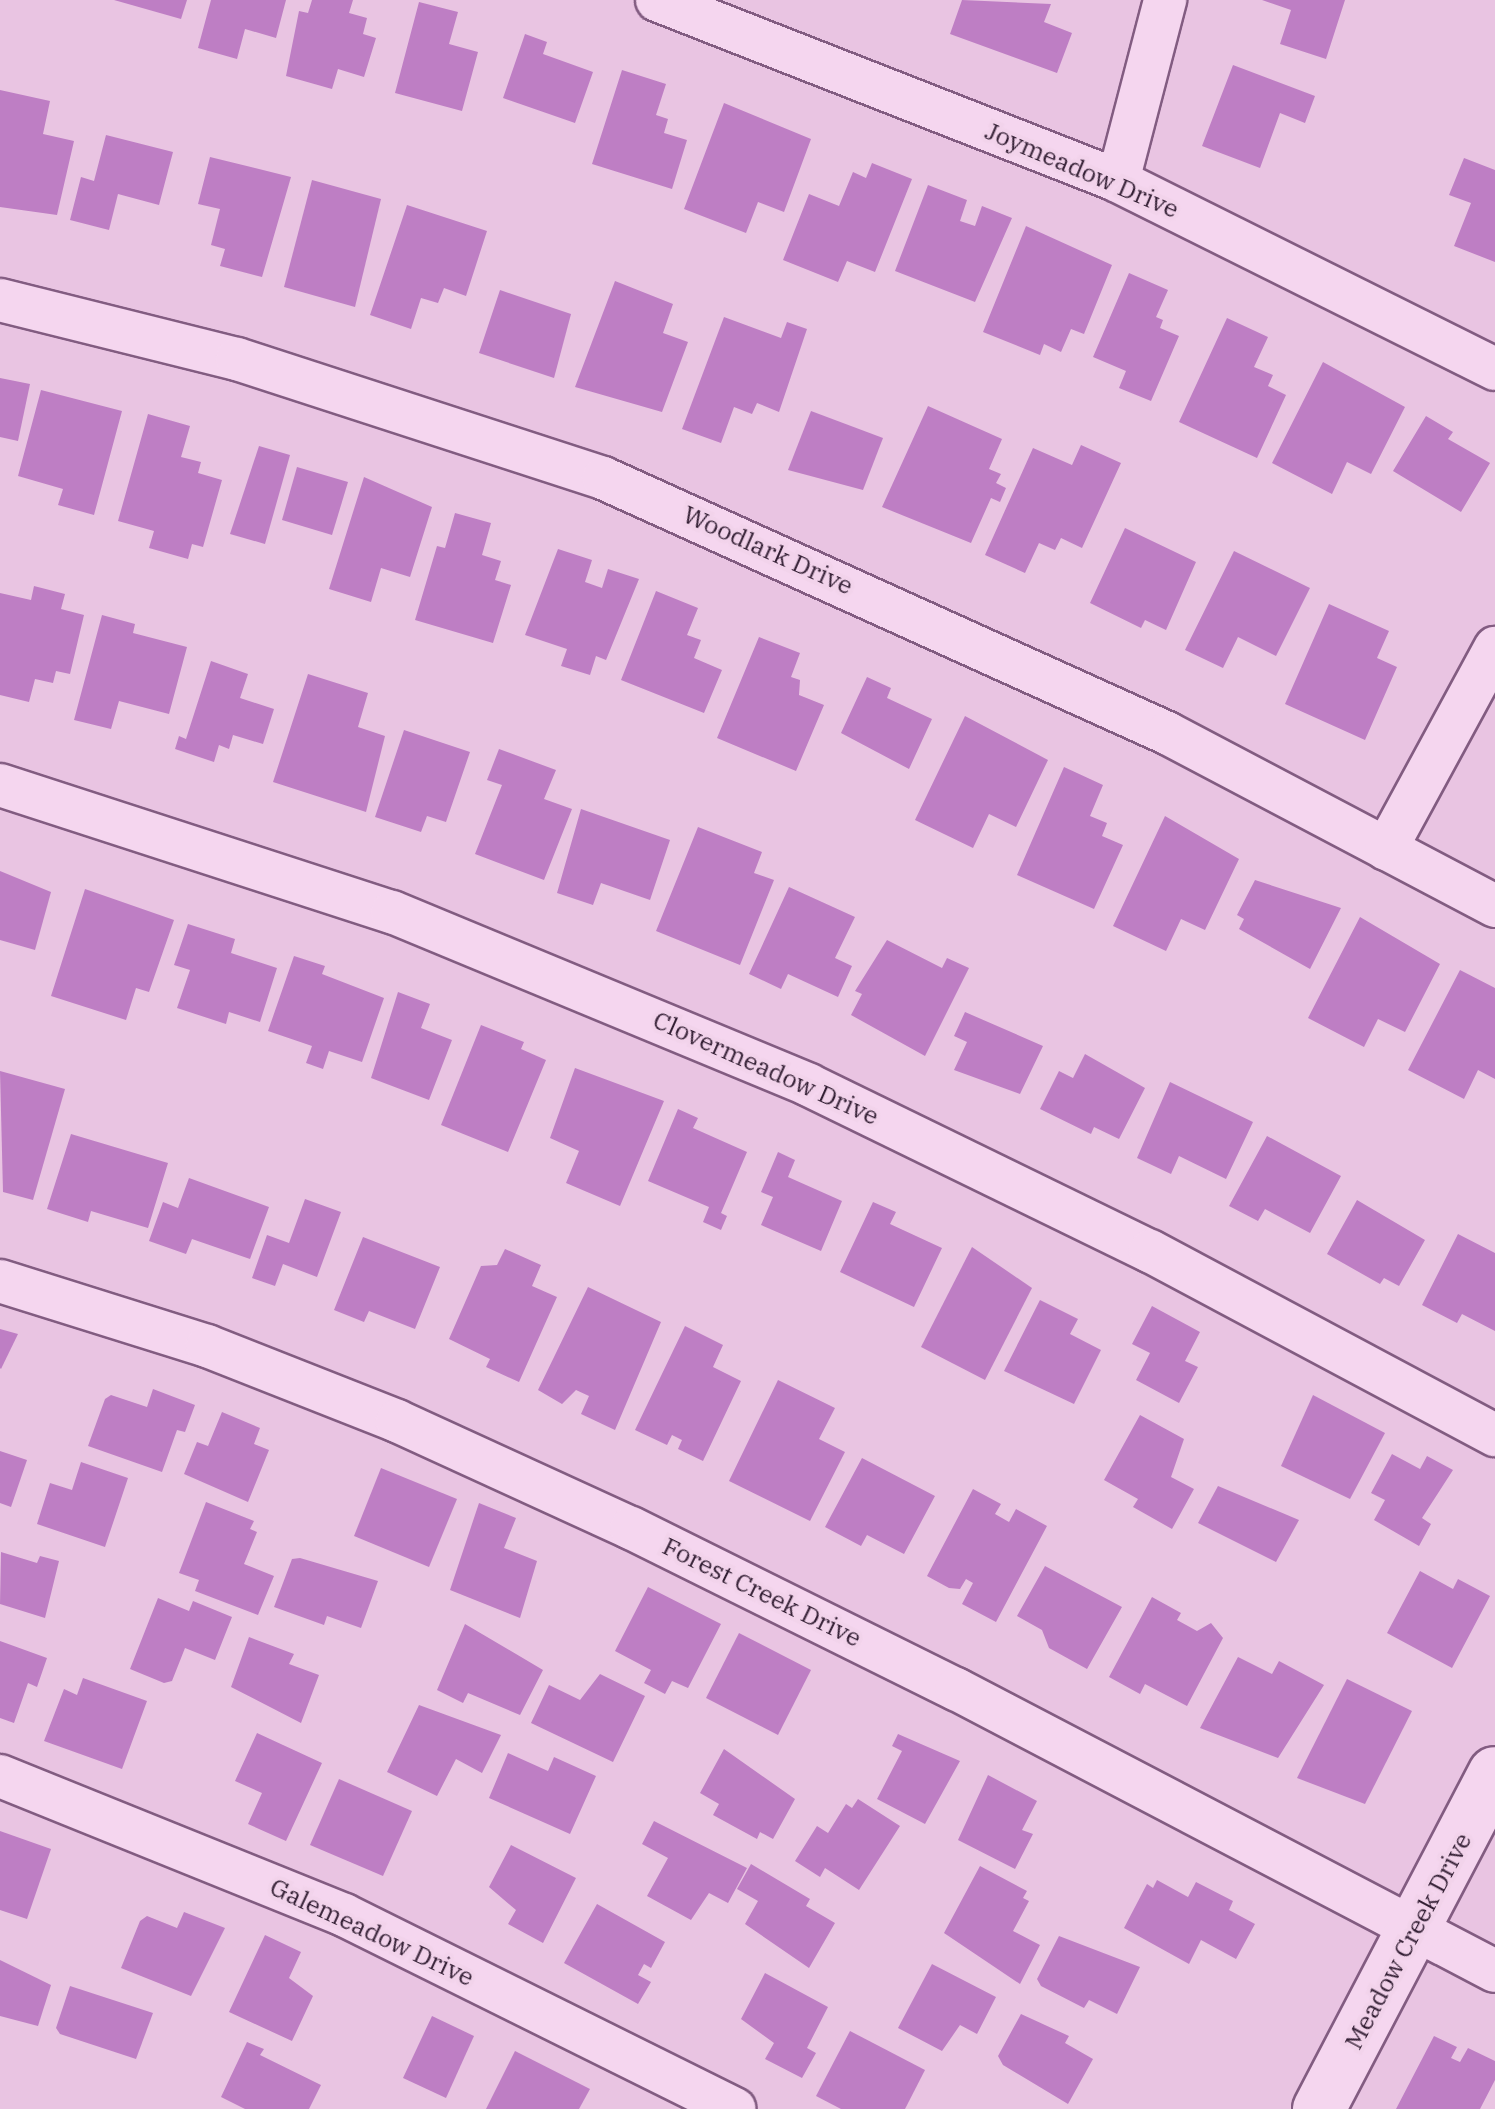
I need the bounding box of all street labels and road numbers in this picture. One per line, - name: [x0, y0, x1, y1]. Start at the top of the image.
- street label: Joymeadow Drive: [981, 116, 1183, 224]
- street label: Woodlark Drive: [678, 499, 858, 601]
- street label: Clovermeadow Drive: [649, 1005, 883, 1131]
- street label: Forest Creek Drive: [658, 1531, 866, 1653]
- street label: Meadow Creek Drive: [1338, 1828, 1478, 2054]
- street label: Galemeadow Drive: [265, 1872, 479, 1992]

